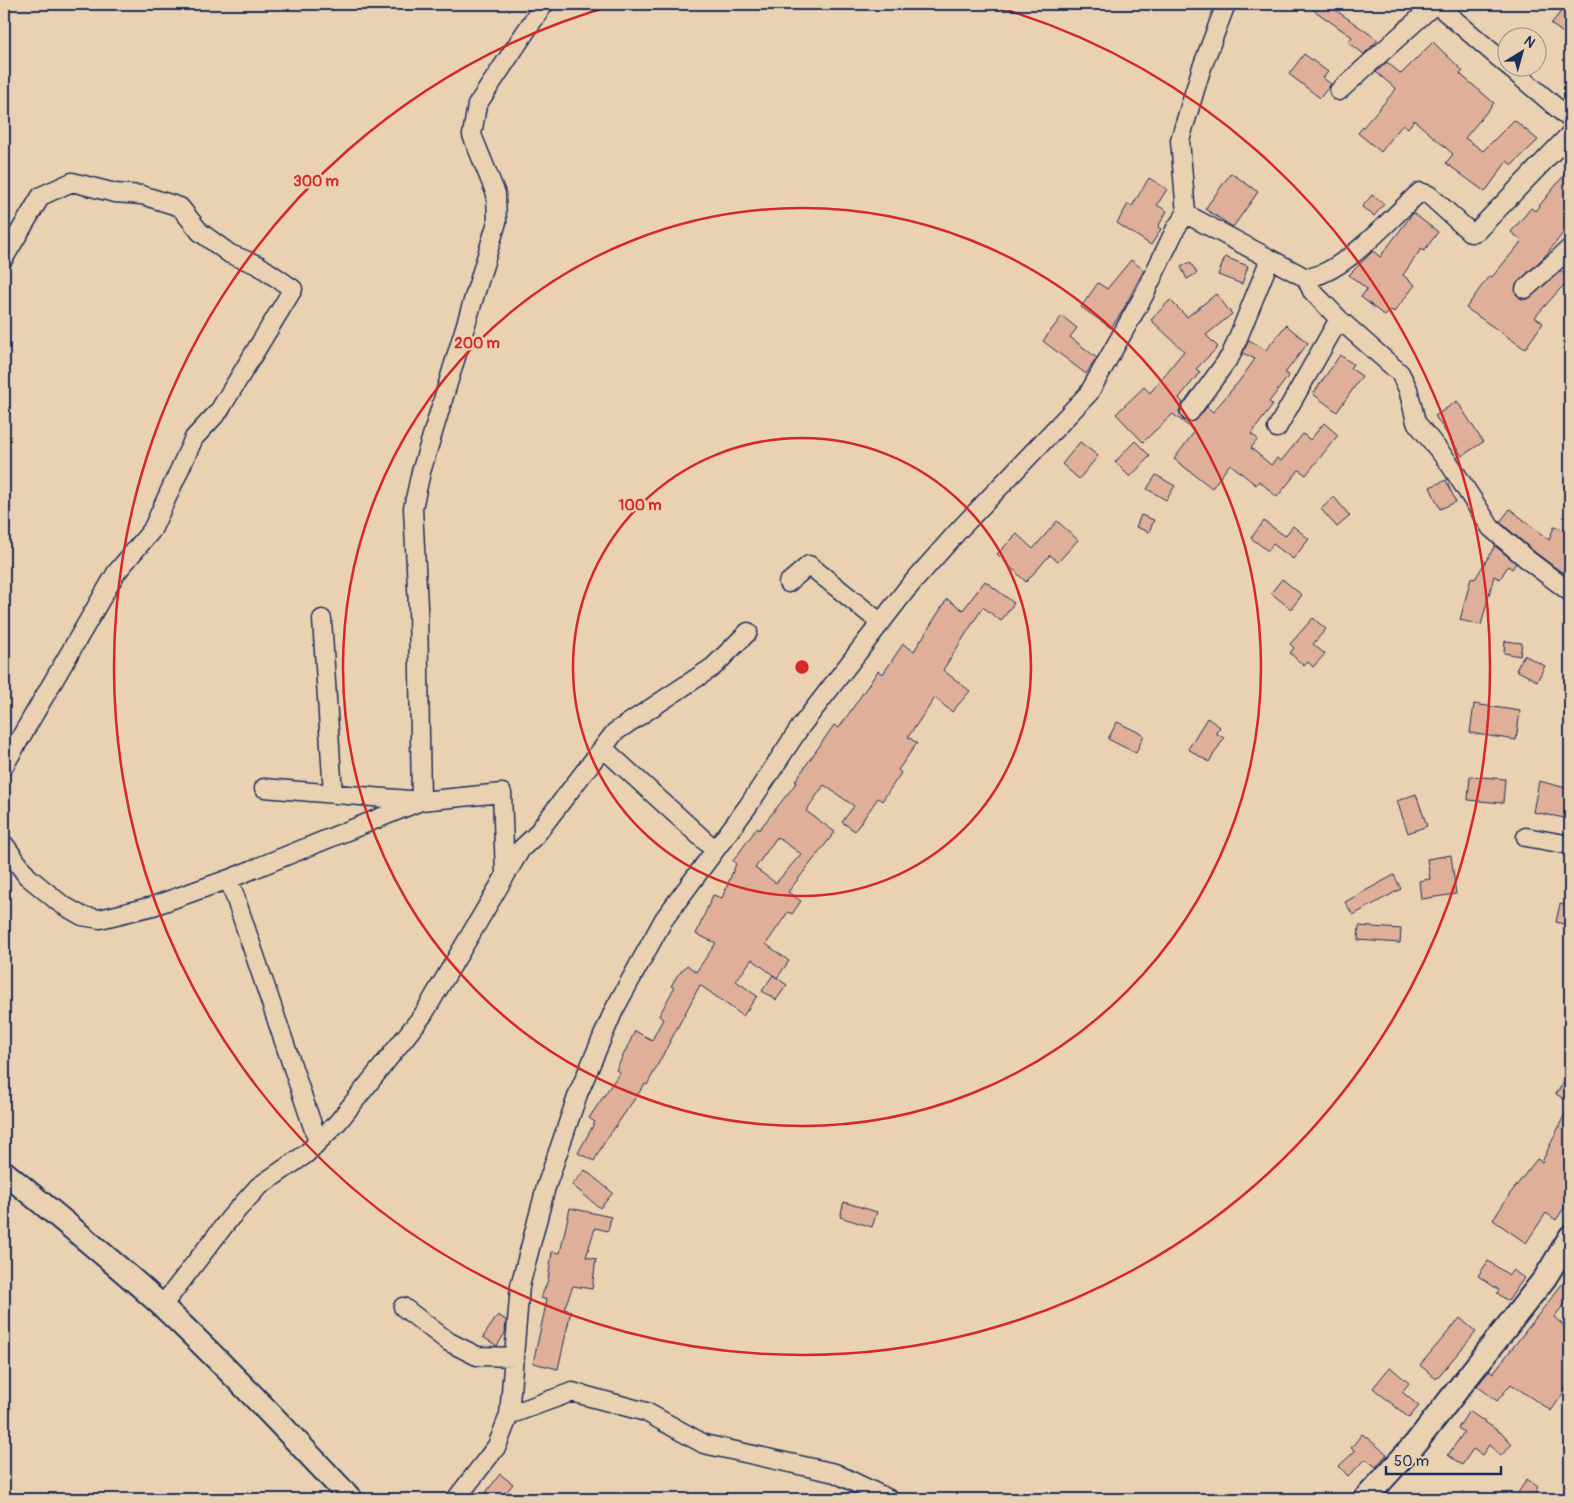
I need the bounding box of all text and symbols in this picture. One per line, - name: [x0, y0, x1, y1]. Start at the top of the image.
- north arrow: [1496, 28, 1546, 78]
- text: N: [1521, 32, 1538, 52]
- text: 300 m: [293, 172, 339, 191]
- text: 200 m: [454, 334, 500, 353]
- text: 100 m: [619, 496, 661, 515]
- centre of rings: [793, 658, 811, 676]
- scale bar: [1386, 1443, 1502, 1475]
- text: 50 m: [1394, 1452, 1429, 1471]

